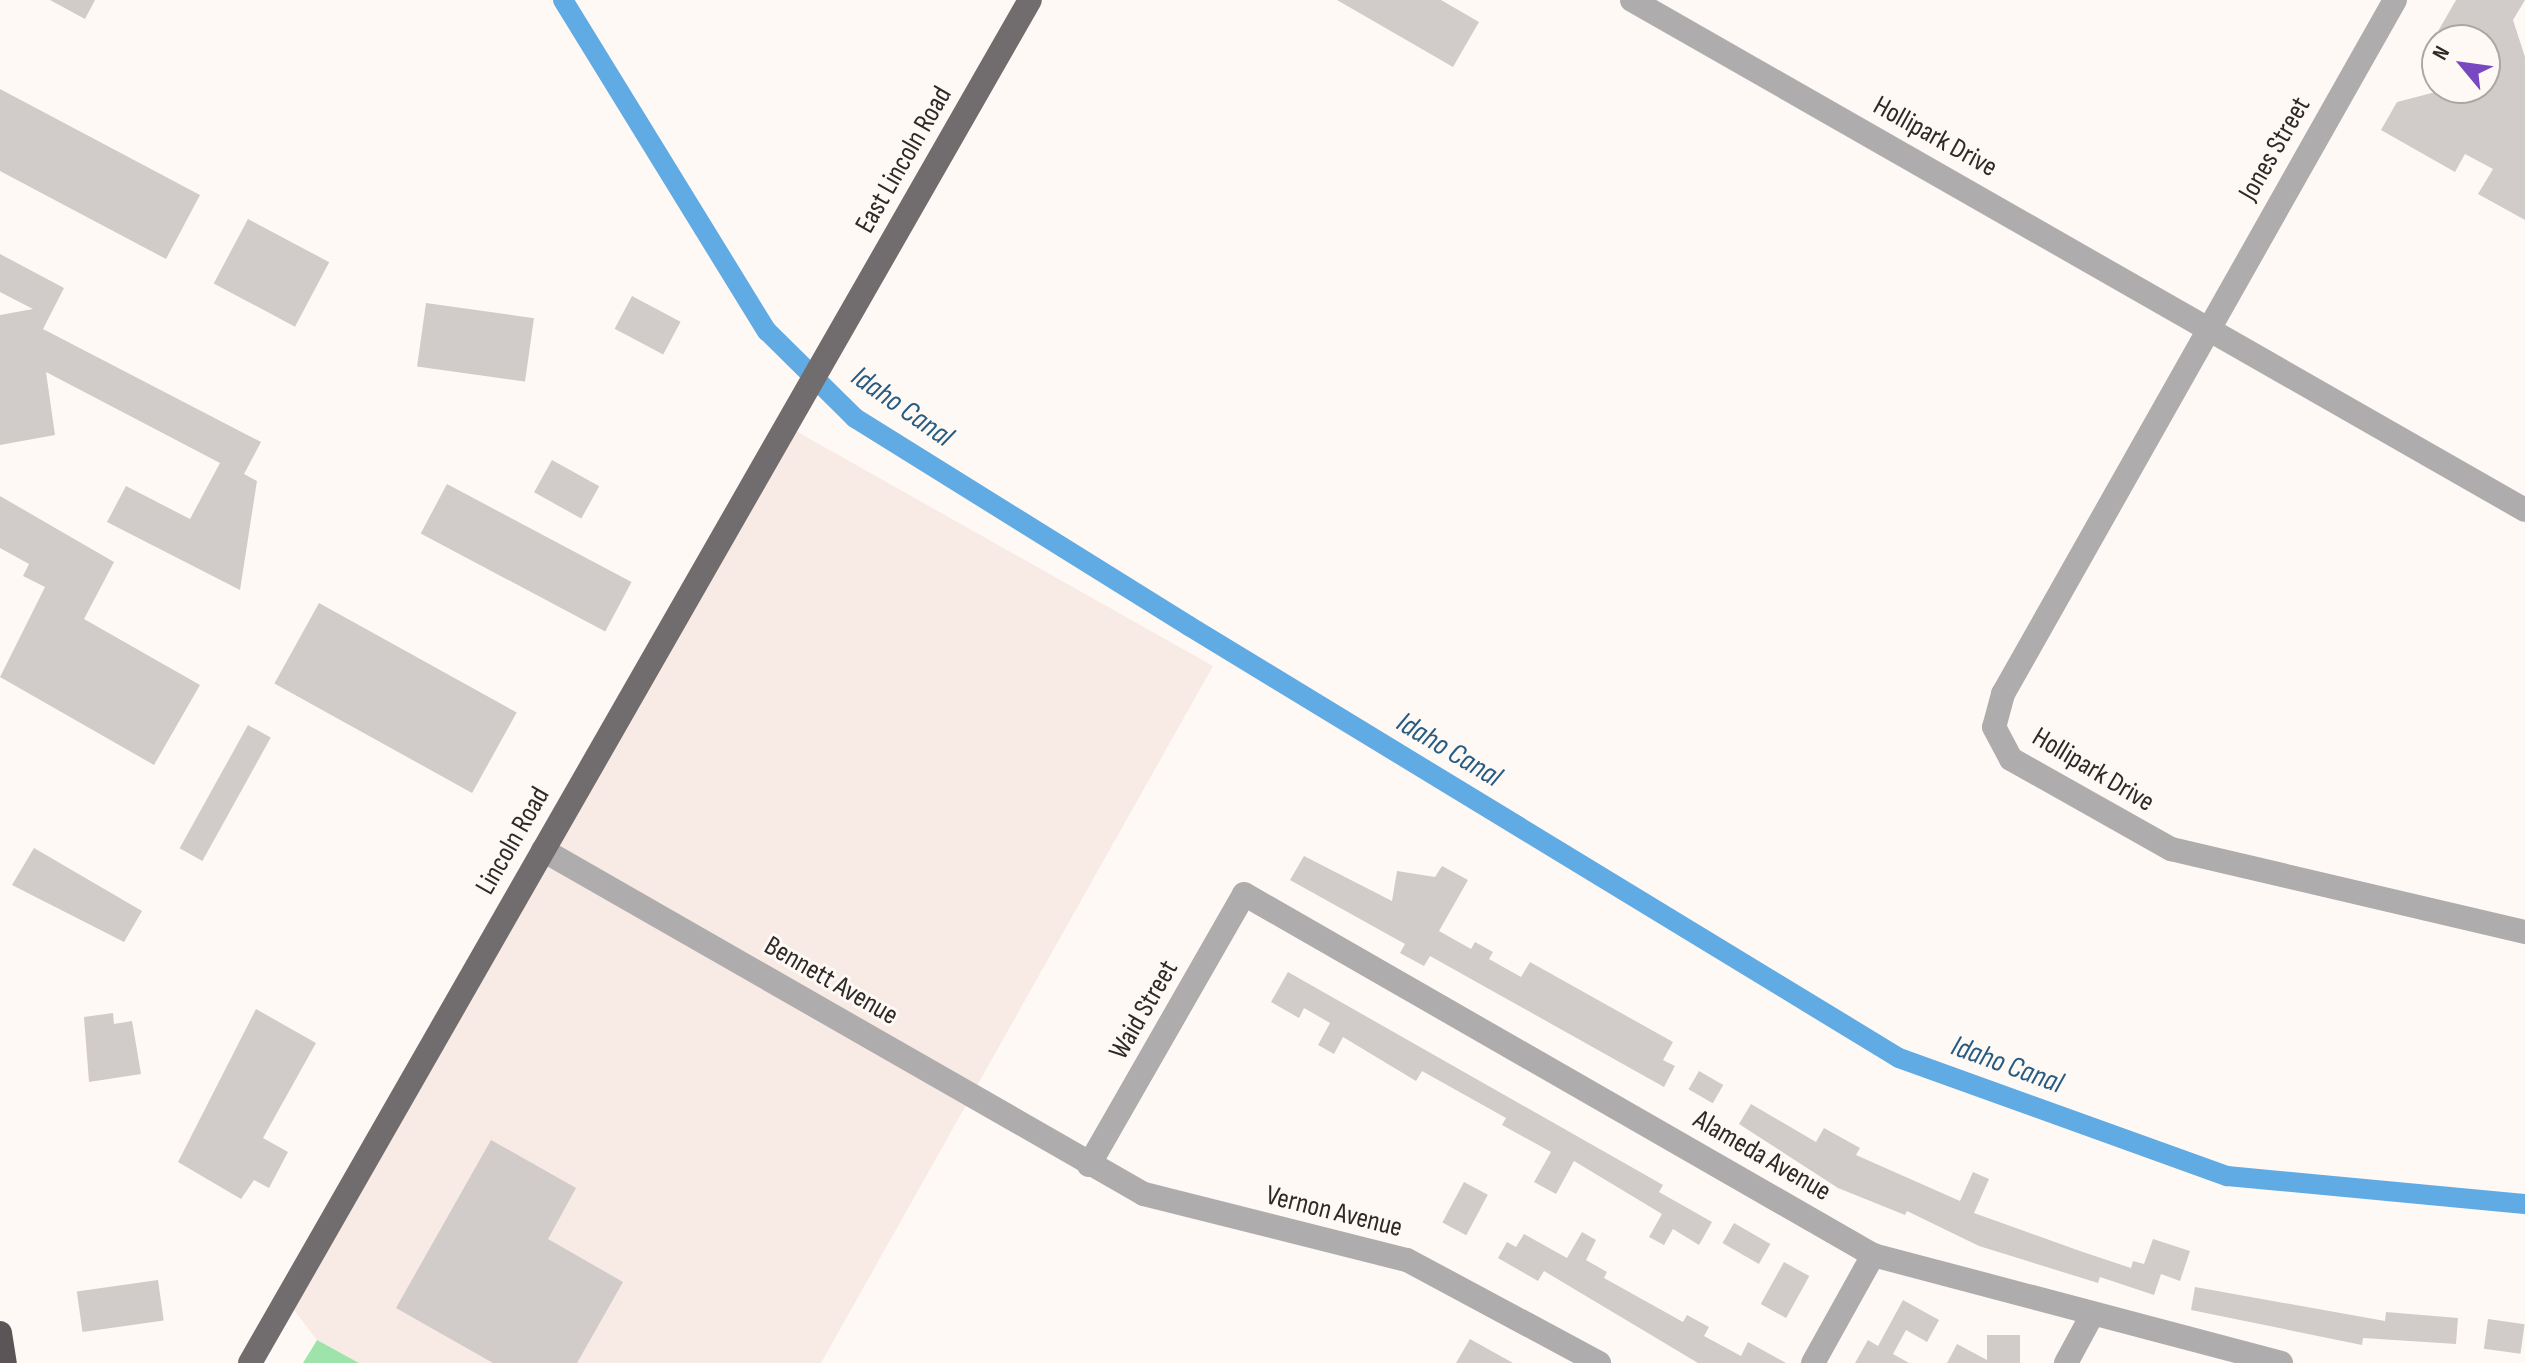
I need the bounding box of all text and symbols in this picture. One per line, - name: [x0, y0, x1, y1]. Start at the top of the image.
- north arrow: [2421, 24, 2501, 104]
- text: N: [2427, 41, 2456, 65]
- street label: East Lincoln Road: [849, 81, 959, 239]
- street label: Hollipark Drive: [1867, 89, 2003, 185]
- street label: Jones Street: [2232, 91, 2318, 207]
- water label: Idaho Canal: [844, 359, 960, 455]
- water label: Idaho Canal: [1390, 705, 1508, 795]
- street label: Hollipark Drive: [2026, 720, 2160, 820]
- street label: Lincoln Road: [469, 781, 557, 901]
- street label: Bennett Avenue: [758, 929, 904, 1033]
- street label: Waid Street: [1102, 955, 1186, 1065]
- water label: Idaho Canal: [1946, 1028, 2068, 1102]
- street label: Alameda Avenue: [1687, 1103, 1837, 1209]
- street label: Vernon Avenue: [1262, 1179, 1406, 1245]

